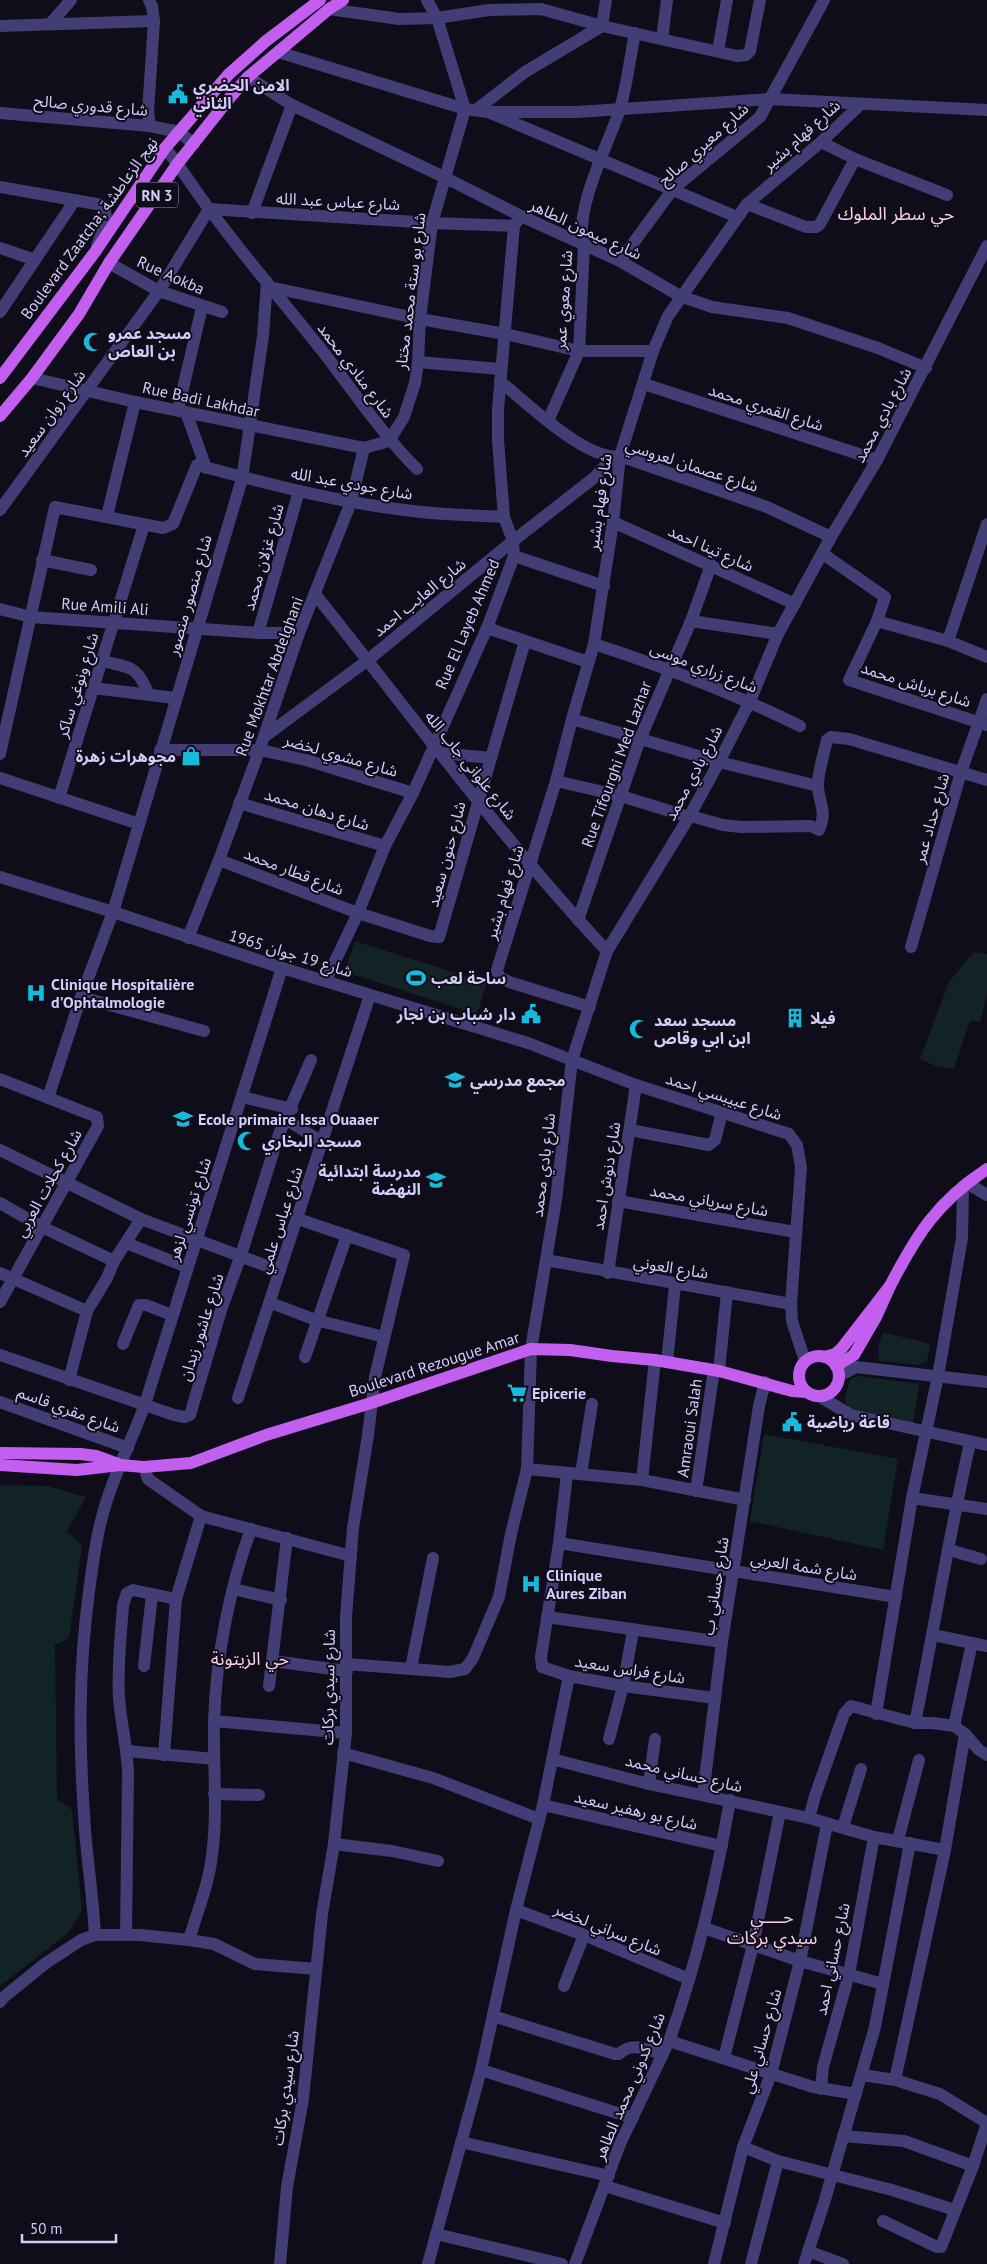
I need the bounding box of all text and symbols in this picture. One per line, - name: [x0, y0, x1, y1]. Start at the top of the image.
- place label: الامن الحضري الثاني: [193, 75, 290, 117]
- public building icon: الامن الحضري الثاني: [167, 83, 189, 105]
- street label: شارع قدوري صالح: [33, 90, 149, 123]
- street label: شارع فهام بشير: [757, 95, 846, 178]
- street label: شارع معيري صالح: [654, 98, 754, 192]
- street label: Boulevard Zaatcha; نهج الزعاطشة: [16, 133, 164, 325]
- road number: RN 3: [136, 182, 178, 208]
- street label: شارع عباس عبد الله: [275, 188, 401, 217]
- street label: شارع ميمون الطاهر: [525, 194, 645, 266]
- district label: حي سطر الملوك: [838, 202, 954, 227]
- street label: شارع بو ستة محمد مختار: [390, 211, 433, 372]
- street label: شارع معوي عمر: [549, 250, 579, 352]
- street label: Rue Aokba: [134, 251, 208, 299]
- street label: شارع منادي محمد: [311, 318, 398, 424]
- place label: مسجد عمرو بن العاص: [108, 323, 191, 361]
- mosque icon: مسجد عمرو بن العاص: [82, 331, 104, 353]
- street label: شارع بادي محمد: [849, 364, 918, 467]
- street label: شارع زوان سعيد: [13, 366, 92, 462]
- street label: Rue Badi Lakhdar: [141, 377, 262, 421]
- street label: شارع القمري محمد: [705, 379, 826, 438]
- street label: شارع عصمان لعروسي: [622, 434, 761, 499]
- street label: شارع فهام بشير: [582, 452, 619, 553]
- street label: شارع جودي عبد الله: [289, 462, 414, 507]
- street label: شارع غزلان محمد: [238, 501, 291, 614]
- street label: شارع تينا احمد: [664, 520, 757, 579]
- street label: شارع منصور منصور: [162, 532, 219, 659]
- street label: شارع العايب احمد: [368, 553, 471, 643]
- street label: Rue El Layeb Ahmed: [431, 556, 503, 692]
- street label: Rue Amili Ali: [61, 593, 149, 619]
- street label: Rue Mokhtar Abdelghani: [231, 593, 307, 759]
- street label: شارع ونوغي ساكر: [51, 630, 105, 742]
- street label: شارع زراري موسى: [647, 637, 760, 699]
- street label: شارع برباش محمد: [858, 657, 974, 714]
- street label: Rue Tifourghi Med Lazhar: [577, 678, 656, 850]
- street label: شارع علواني جاب الله: [418, 706, 521, 826]
- street label: شارع بادي محمد: [660, 722, 729, 825]
- street label: شارع مشوي لخضر: [280, 729, 400, 784]
- shop icon: مجوهرات زهرة: [180, 745, 202, 767]
- place label: مجوهرات زهرة: [76, 746, 176, 766]
- street label: شارع حداد عمر: [908, 771, 956, 867]
- street label: شارع دهان محمد: [261, 784, 372, 837]
- street label: شارع حنون سعيد: [422, 799, 473, 910]
- street label: شارع فهام بشير: [480, 842, 531, 943]
- street label: شارع قطار محمد: [240, 843, 347, 902]
- street label: شارع 19 جوان 1965: [226, 925, 355, 984]
- sports icon: ساحة لعب: [405, 967, 427, 989]
- place label: ساحة لعب: [431, 968, 506, 988]
- place label: Clinique Hospitalière d'Ophtalmologie: [51, 974, 194, 1012]
- hospital icon: Clinique Hospitalière d'Ophtalmologie: [25, 982, 47, 1004]
- public building icon: دار شباب بن نجار: [520, 1003, 542, 1025]
- place label: دار شباب بن نجار: [396, 1004, 516, 1024]
- building icon: فيلا: [784, 1007, 806, 1029]
- place label: فيلا: [810, 1008, 836, 1028]
- place label: مسجد سعد ابن ابي وقاص: [654, 1010, 751, 1052]
- mosque icon: مسجد سعد ابن ابي وقاص: [628, 1018, 650, 1040]
- street label: شارع عبيبسي احمد: [662, 1068, 785, 1127]
- school or university icon: مجمع مدرسي: [444, 1069, 466, 1091]
- place label: مجمع مدرسي: [470, 1070, 565, 1094]
- school or university icon: Ecole primaire Issa Ouaaer: [172, 1108, 194, 1130]
- place label: Ecole primaire Issa Ouaaer: [198, 1109, 379, 1129]
- street label: شارع بادي محمد: [527, 1112, 562, 1219]
- street label: شارع دنوش احمد: [588, 1120, 627, 1232]
- street label: شارع كحلات العربي: [10, 1126, 89, 1242]
- mosque icon: مسجد البخاري: [236, 1130, 258, 1152]
- place label: مسجد البخاري: [262, 1131, 362, 1155]
- street label: شارع تونسي لزهر: [163, 1155, 218, 1265]
- place label: مدرسة ابتدائية النهضة: [318, 1161, 421, 1199]
- street label: شارع عباس علمي: [253, 1164, 310, 1277]
- school or university icon: مدرسة ابتدائية النهضة: [425, 1169, 447, 1191]
- street label: شارع سرياني محمد: [648, 1180, 770, 1223]
- street label: شارع العوني: [632, 1251, 710, 1286]
- street label: شارع عاشور زيدان: [174, 1271, 231, 1384]
- street label: Boulevard Rezougue Amar: [346, 1327, 523, 1401]
- street label: Amraoui Salah: [672, 1377, 706, 1479]
- street label: شارع مقري قاسم: [14, 1381, 123, 1440]
- supermarket icon: Epicerie: [506, 1382, 528, 1404]
- place label: Epicerie: [532, 1383, 586, 1403]
- public building icon: قاعة رياضية: [781, 1411, 803, 1433]
- place label: قاعة رياضية: [807, 1412, 890, 1432]
- street label: شارع حساني ب: [697, 1535, 736, 1637]
- street label: شارع شمة العربي: [749, 1548, 859, 1587]
- place label: Clinique Aures Ziban: [546, 1565, 627, 1603]
- hospital icon: Clinique Aures Ziban: [520, 1573, 542, 1595]
- street label: شارع سيدي بركات: [317, 1629, 342, 1745]
- district label: حي الزيتونة: [211, 1647, 289, 1672]
- street label: شارع فراس سعيد: [573, 1650, 687, 1691]
- street label: شارع حساني محمد: [623, 1750, 745, 1799]
- street label: شارع بو رهفير سعيد: [572, 1786, 700, 1837]
- street label: شارع سراني لخضر: [549, 1898, 665, 1962]
- street label: شارع حساني احمد: [810, 1901, 857, 2018]
- district label: حــــي سيدي بركات: [727, 1905, 817, 1951]
- street label: شارع حساني علي: [736, 1986, 788, 2097]
- street label: شارع كدوني محمد الطاهر: [588, 2009, 672, 2165]
- street label: شارع سيدي بركات: [267, 2029, 306, 2147]
- scale bar: [22, 2212, 116, 2244]
- text: 50 m: [30, 2219, 63, 2238]

